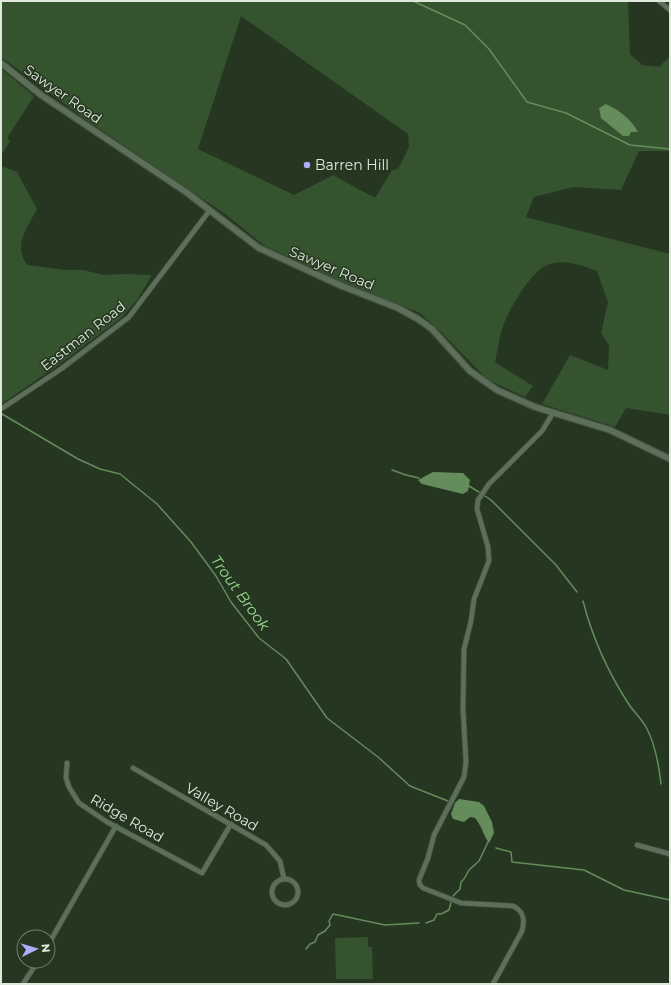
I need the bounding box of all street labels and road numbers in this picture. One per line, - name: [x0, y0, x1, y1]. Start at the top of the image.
- street label: Sawyer Road: [21, 61, 105, 127]
- street label: Sawyer Road: [287, 242, 377, 294]
- street label: Eastman Road: [37, 297, 129, 375]
- street label: Valley Road: [182, 779, 262, 835]
- street label: Ridge Road: [87, 790, 167, 846]

